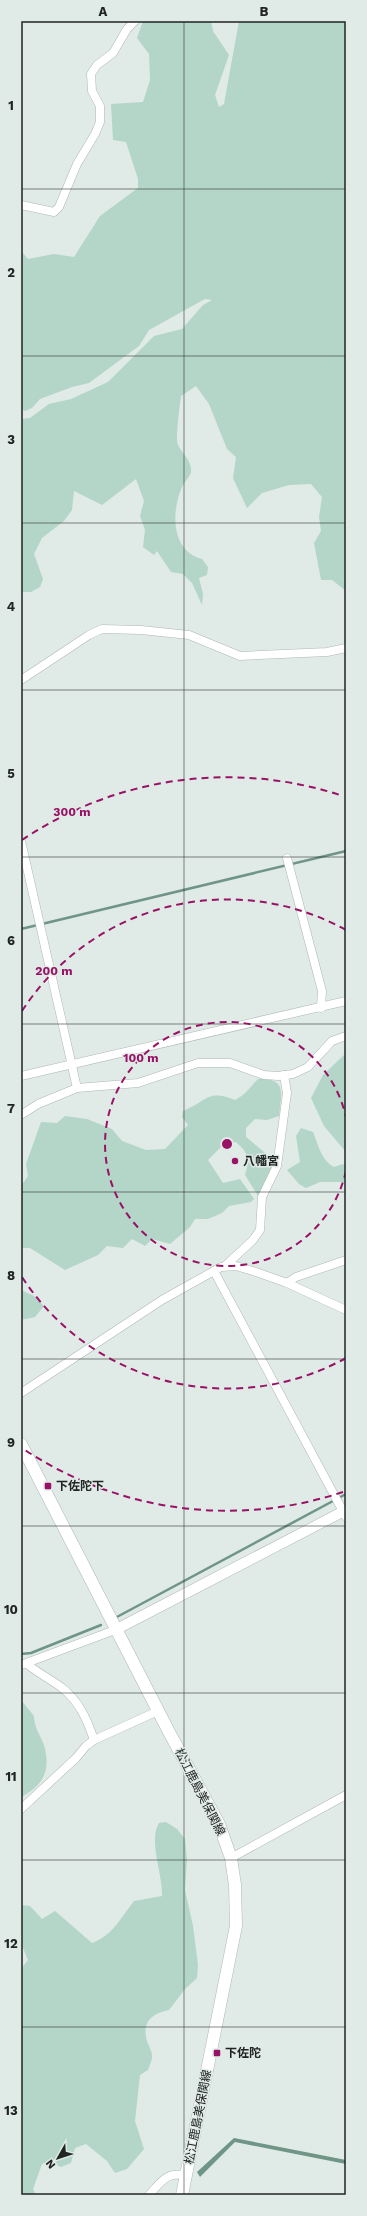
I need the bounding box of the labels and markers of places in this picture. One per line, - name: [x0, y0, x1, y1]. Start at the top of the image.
- centre of rings: [220, 1137, 234, 1151]
- place label: 八幡宮: [243, 1154, 279, 1168]
- marker: 八幡宮: [230, 1156, 240, 1166]
- place label: 下佐陀下: [56, 1479, 104, 1493]
- marker: 下佐陀下: [43, 1481, 53, 1491]
- place label: 下佐陀: [225, 2046, 261, 2060]
- marker: 下佐陀: [212, 2048, 222, 2058]

